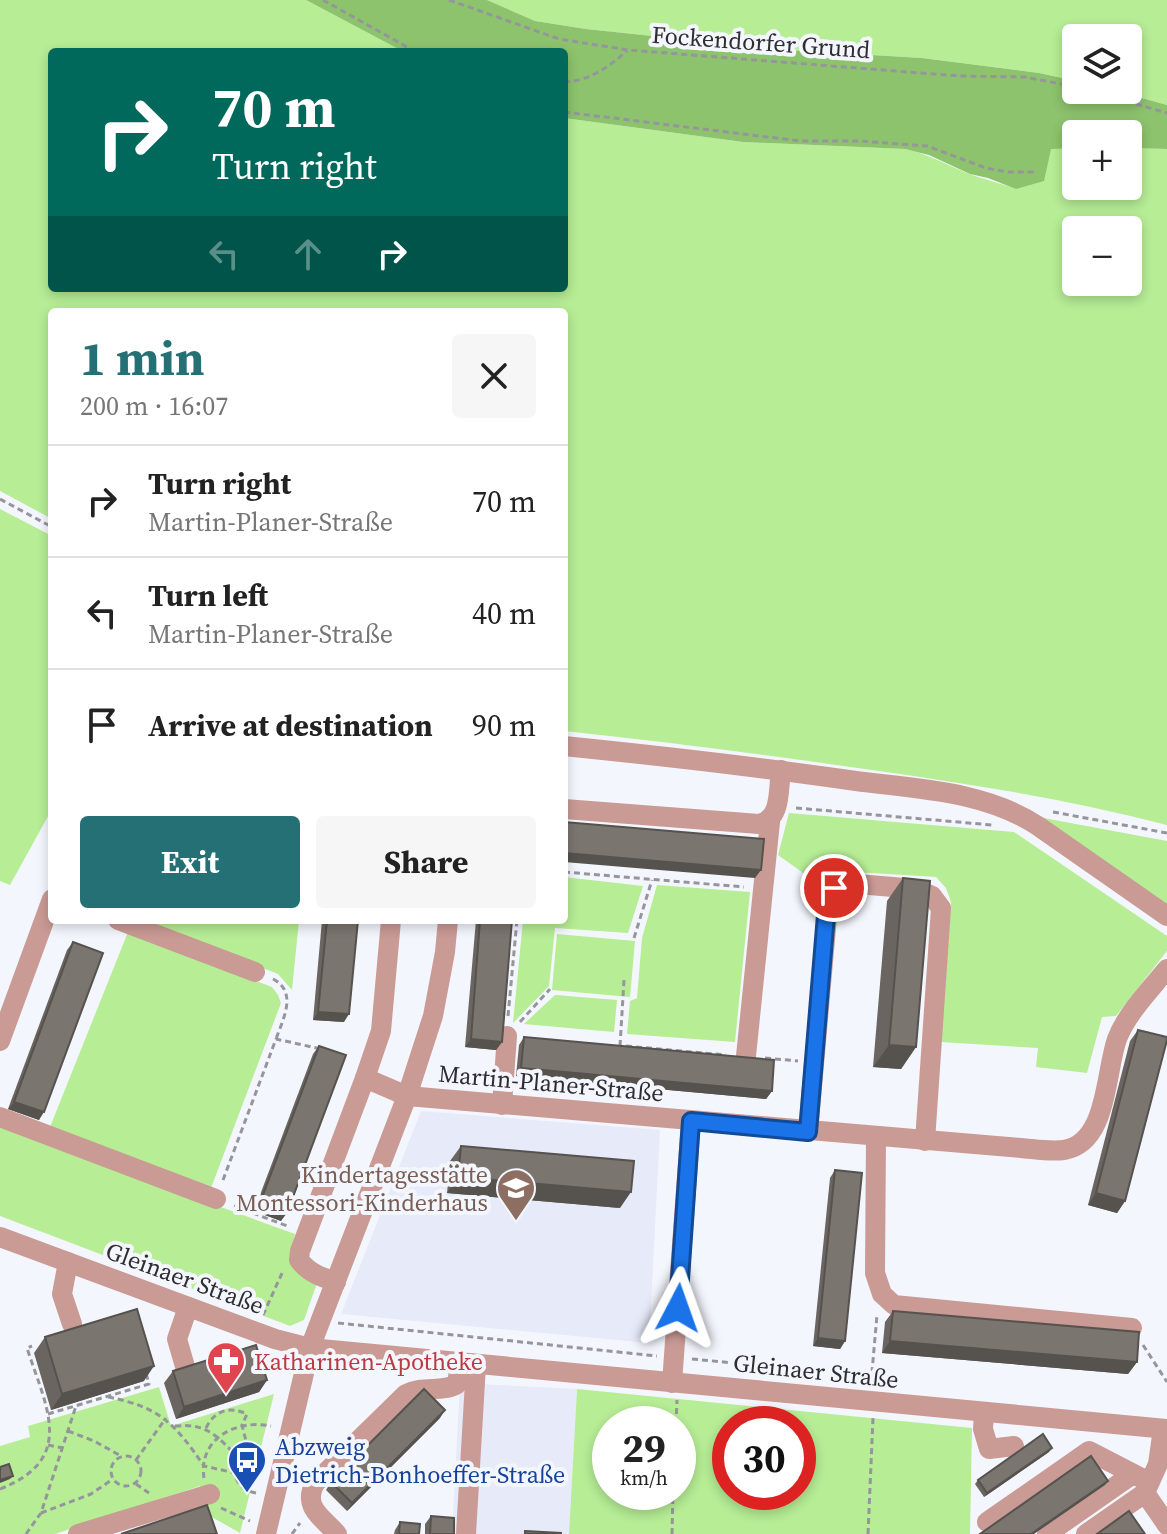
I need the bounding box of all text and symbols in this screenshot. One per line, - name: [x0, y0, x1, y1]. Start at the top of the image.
- street label: Fockendorfer Grund: [651, 18, 872, 66]
- map controls: [1062, 24, 1142, 296]
- button: layers: [1062, 24, 1142, 104]
- text: 70 m: [212, 69, 335, 146]
- icon: right: [80, 80, 184, 184]
- button: +: [1062, 120, 1142, 200]
- text: Turn right: [212, 142, 377, 191]
- button: −: [1062, 216, 1142, 296]
- icon: left: [202, 232, 246, 276]
- icon: ahead: [286, 232, 330, 276]
- icon: right: [370, 232, 414, 276]
- text: 1 min: [80, 325, 205, 391]
- button: close: [452, 334, 536, 418]
- text: 200 m · 16:07: [80, 388, 228, 424]
- text: Turn right: [148, 463, 291, 504]
- icon: right: [80, 479, 124, 523]
- text: 70 m: [472, 481, 536, 522]
- text: Martin-Planer-Straße: [148, 504, 393, 540]
- text: Turn left: [148, 575, 268, 616]
- icon: left: [80, 591, 124, 635]
- text: 40 m: [472, 593, 536, 634]
- text: Martin-Planer-Straße: [148, 616, 393, 652]
- icon: arrive: [80, 703, 124, 747]
- text: Arrive at destination: [148, 705, 433, 746]
- text: 90 m: [472, 705, 536, 746]
- button: Exit: [80, 816, 300, 908]
- button: Share: [316, 816, 536, 908]
- pin: [800, 854, 868, 922]
- icon: arrive: [812, 866, 856, 910]
- street label: Martin-Planer-Straße: [437, 1057, 665, 1109]
- place label: Kindertagesstätte Montessori-Kinderhaus: [236, 1158, 488, 1219]
- school or university icon: Kindertagesstätte Montessori-Kinderhaus: [495, 1167, 537, 1222]
- street label: Gleinaer Straße: [101, 1234, 269, 1322]
- position arrow: [636, 1266, 720, 1350]
- pharmacy icon: Katharinen-Apotheke: [205, 1340, 247, 1395]
- place label: Katharinen-Apotheke: [254, 1345, 483, 1378]
- street label: Gleinaer Straße: [732, 1346, 900, 1396]
- speed limit sign: 30: [712, 1406, 816, 1510]
- text: 29: [622, 1421, 666, 1475]
- place label: Abzweig Dietrich-Bonhoeffer-Straße: [275, 1430, 565, 1491]
- bus stop icon: Abzweig Dietrich-Bonhoeffer-Straße: [226, 1439, 268, 1494]
- text: km/h: [620, 1464, 668, 1492]

